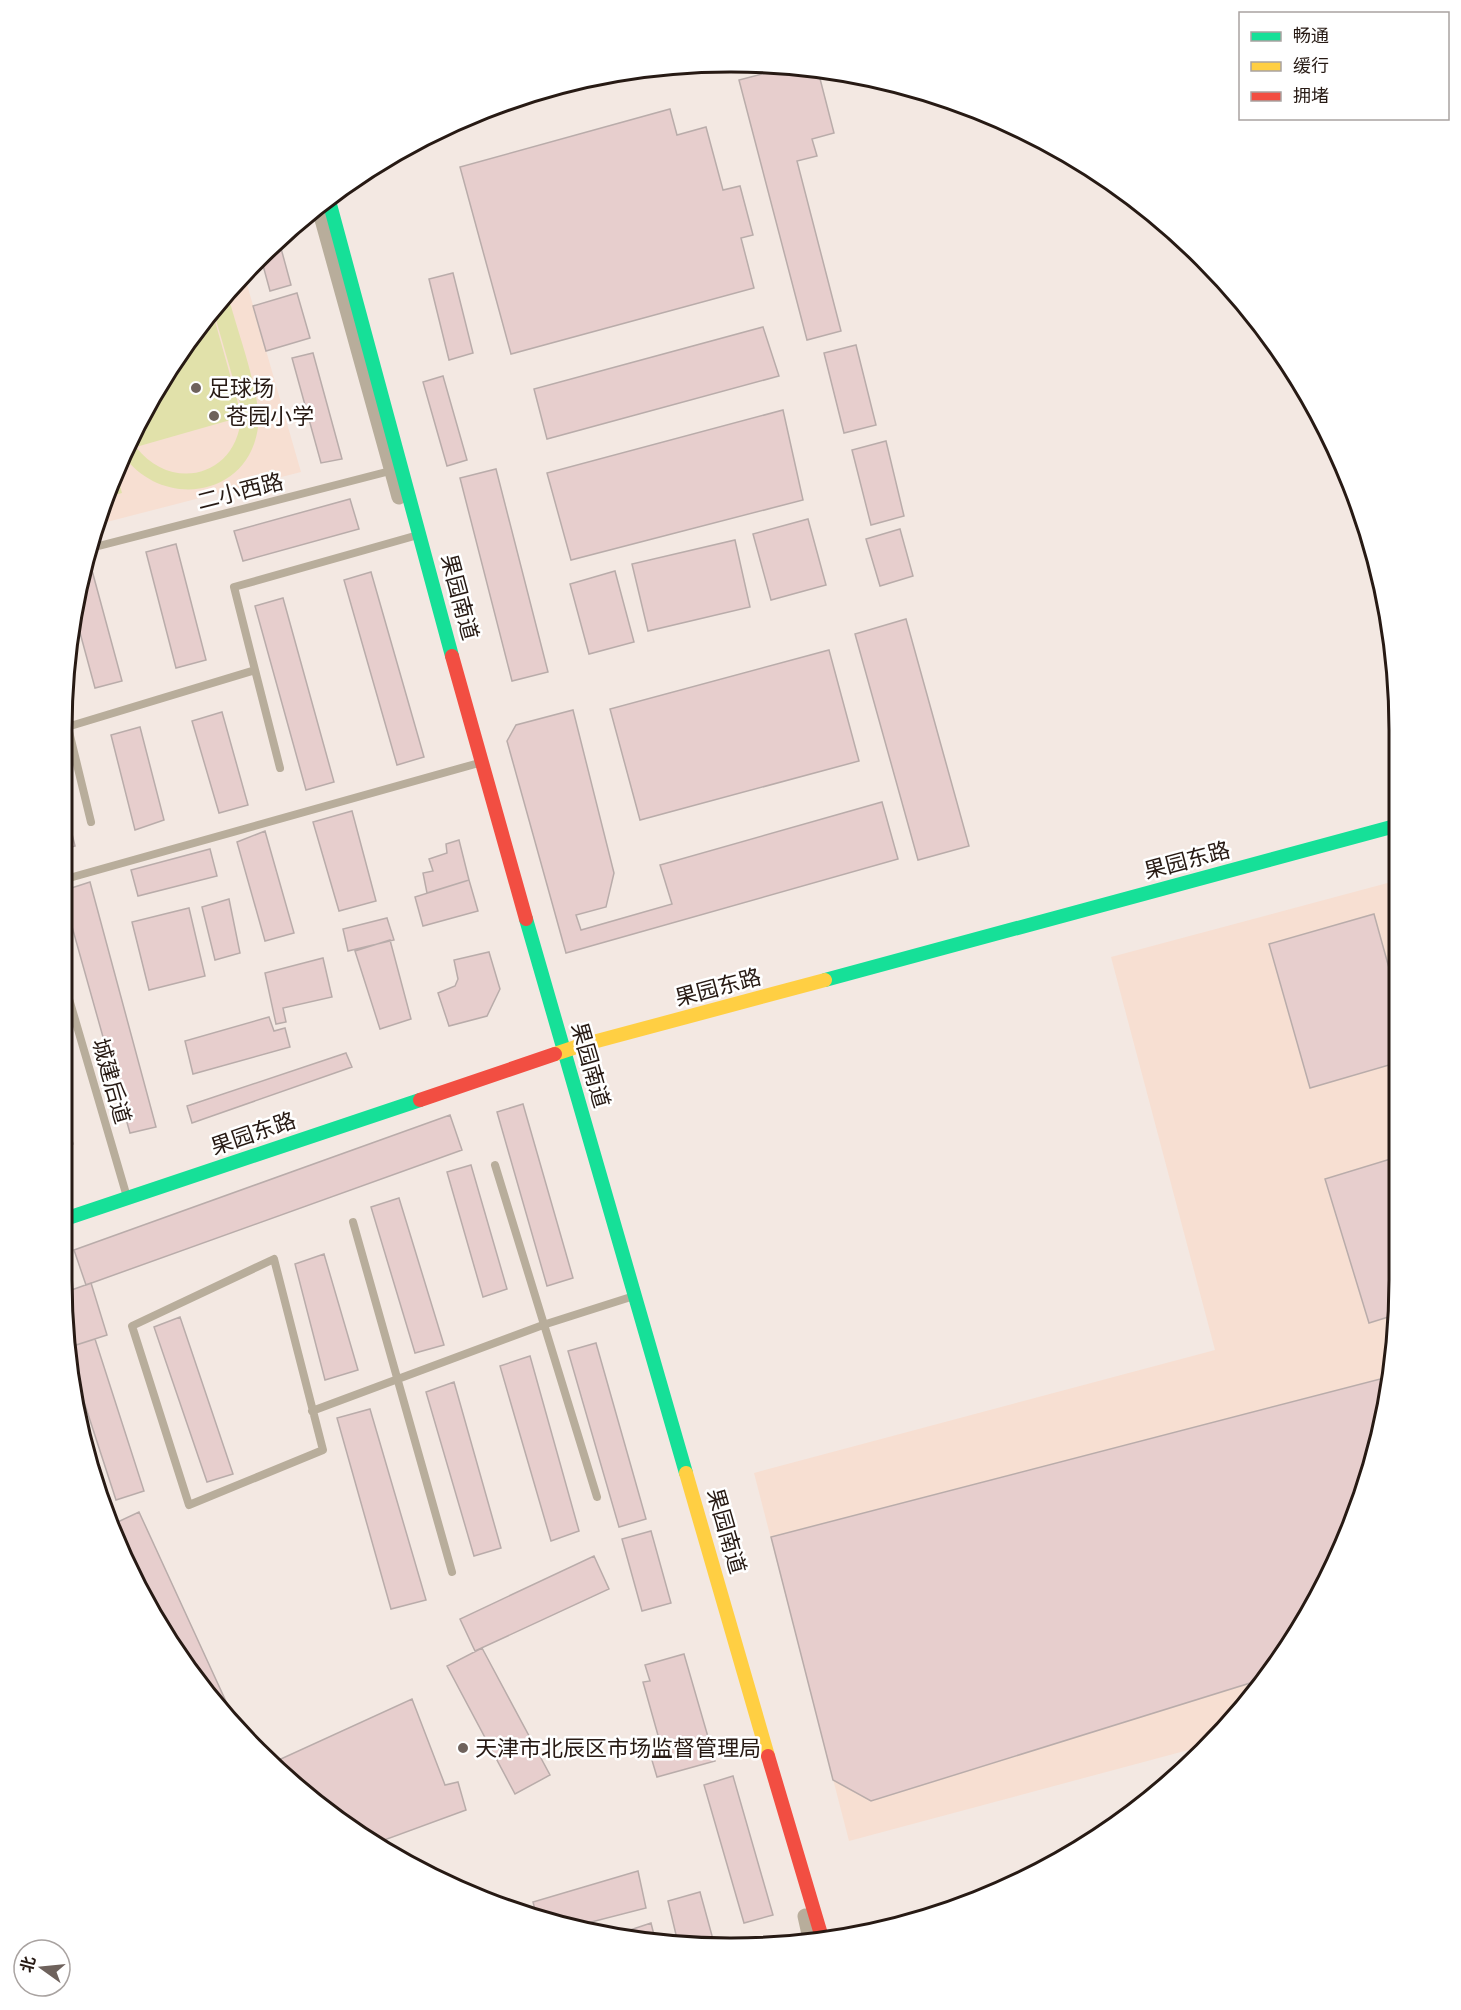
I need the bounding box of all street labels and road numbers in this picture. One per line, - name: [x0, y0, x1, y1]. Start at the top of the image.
- street label: 二小西路: [194, 468, 286, 515]
- street label: 果园南道: [435, 551, 484, 643]
- street label: 果园东路: [1141, 836, 1233, 885]
- street label: 果园东路: [672, 963, 764, 1012]
- street label: 果园南道: [565, 1019, 616, 1111]
- street label: 城建后道: [86, 1035, 137, 1127]
- street label: 果园东路: [207, 1106, 299, 1161]
- street label: 果园南道: [701, 1485, 752, 1577]

